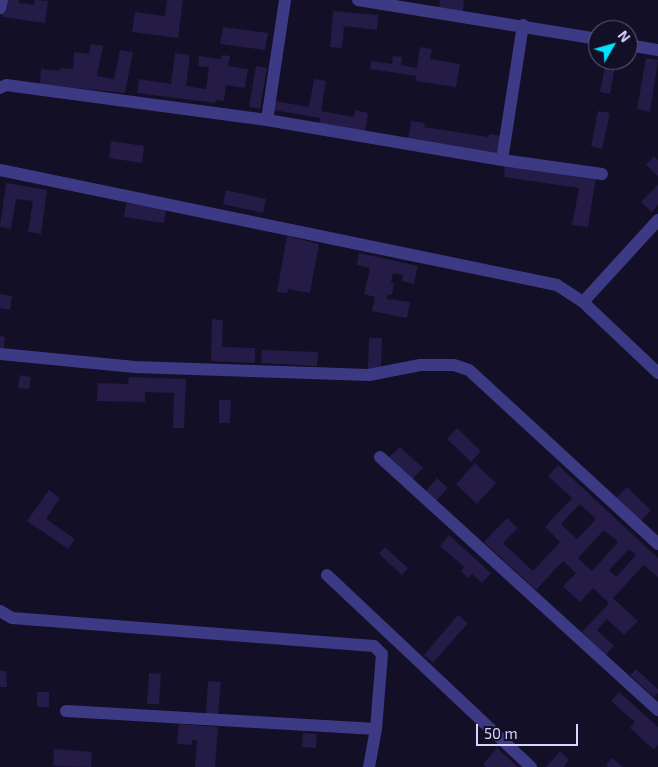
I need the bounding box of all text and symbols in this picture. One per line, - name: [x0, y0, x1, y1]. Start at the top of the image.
- north arrow: [588, 20, 638, 70]
- text: N: [615, 27, 634, 45]
- scale bar: [478, 714, 580, 746]
- text: 50 m: [484, 724, 518, 742]

